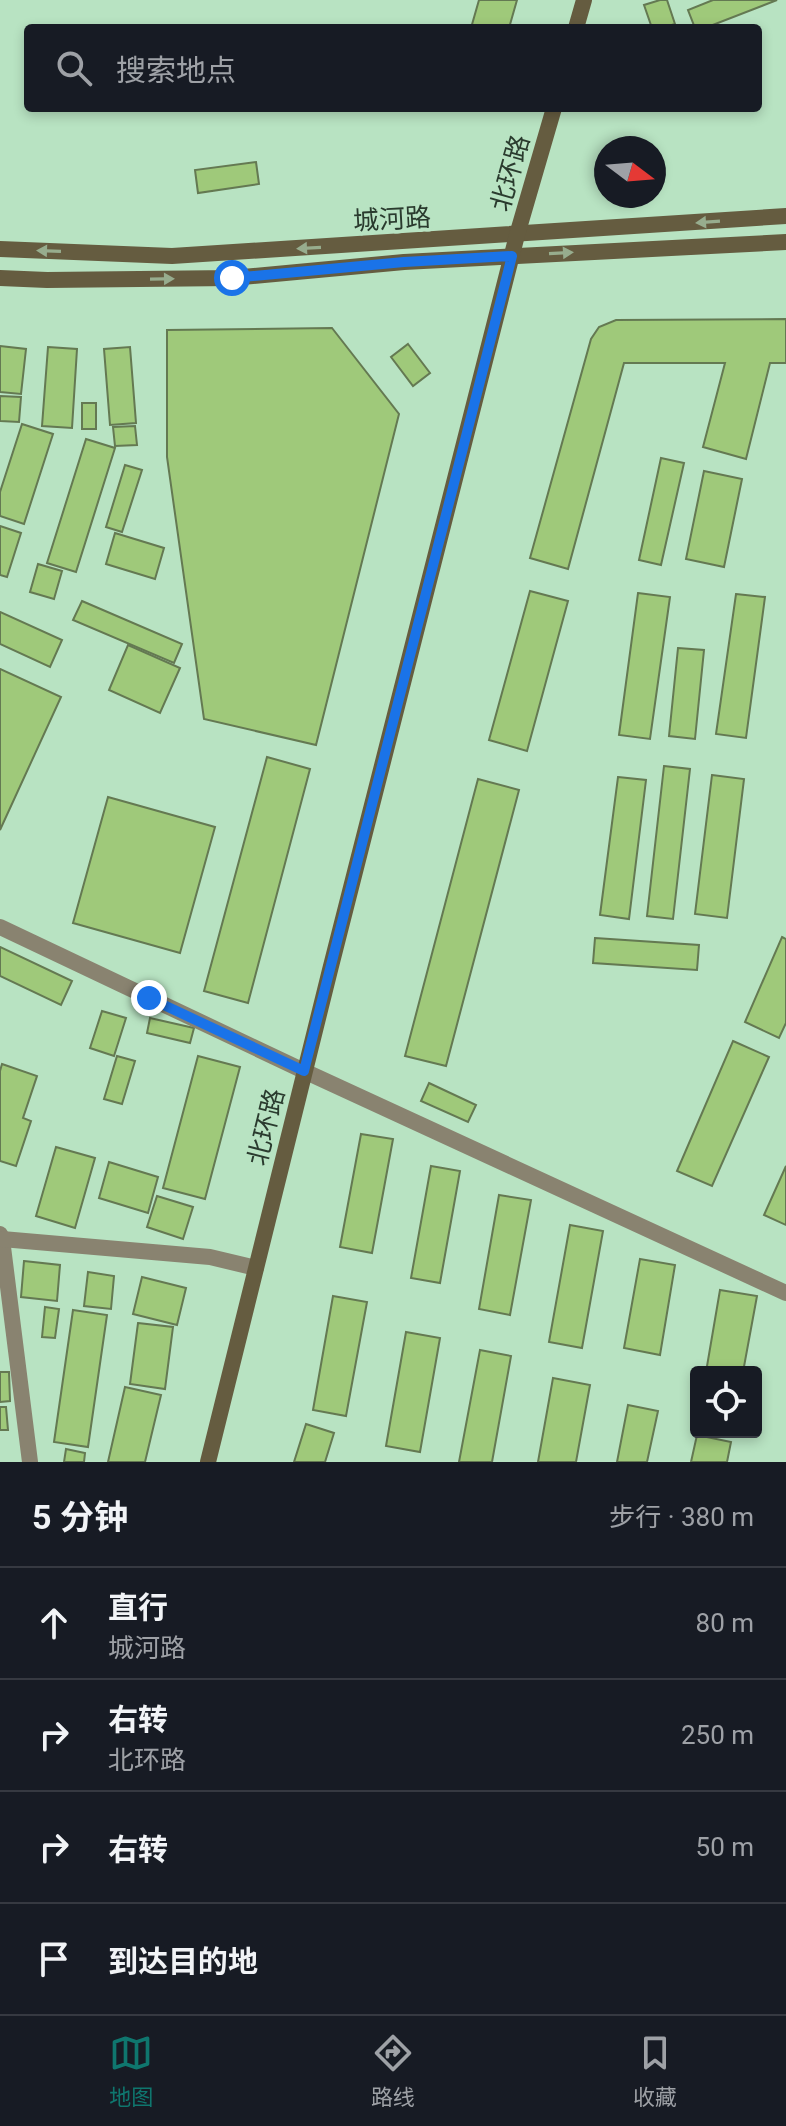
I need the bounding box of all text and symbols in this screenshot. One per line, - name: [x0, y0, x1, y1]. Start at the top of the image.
- search box: [24, 24, 762, 112]
- icon: search: [52, 46, 96, 90]
- text: 搜索地点: [116, 53, 236, 88]
- street label: 北环路: [485, 131, 535, 215]
- north arrow: [594, 136, 666, 208]
- street label: 城河路: [352, 202, 432, 236]
- one-way arrow: [695, 216, 720, 229]
- one-way arrow: [296, 242, 321, 255]
- one-way arrow: [36, 245, 61, 258]
- one-way arrow: [549, 246, 574, 259]
- route start: [214, 260, 250, 296]
- one-way arrow: [150, 272, 175, 285]
- route end: [131, 980, 167, 1016]
- street label: 北环路: [242, 1086, 290, 1168]
- map controls: [690, 1366, 762, 1438]
- button: locate: [690, 1366, 762, 1438]
- text: 5 分钟: [32, 1497, 128, 1537]
- text: 步行 · 380 m: [609, 1502, 754, 1532]
- text: 直行: [108, 1590, 168, 1625]
- icon: ahead: [32, 1601, 76, 1645]
- text: 80 m: [696, 1608, 754, 1638]
- text: 城河路: [108, 1633, 186, 1663]
- text: 右转: [108, 1702, 168, 1737]
- icon: right: [32, 1713, 76, 1757]
- text: 250 m: [681, 1720, 754, 1750]
- text: 北环路: [108, 1745, 186, 1775]
- icon: right: [32, 1825, 76, 1869]
- text: 右转: [108, 1832, 168, 1867]
- text: 50 m: [696, 1832, 754, 1862]
- icon: arrive: [32, 1937, 76, 1981]
- text: 到达目的地: [108, 1944, 258, 1979]
- tab: 地图: [109, 2031, 153, 2111]
- tab: 路线: [371, 2031, 415, 2111]
- tab: 收藏: [633, 2031, 677, 2111]

